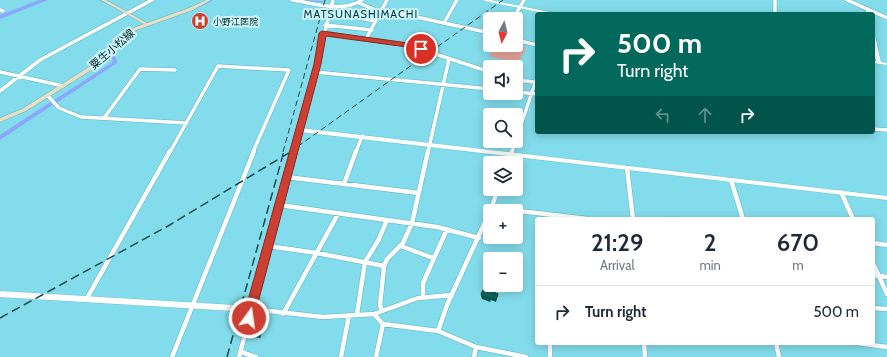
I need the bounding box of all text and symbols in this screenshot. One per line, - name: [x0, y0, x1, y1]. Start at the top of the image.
- district label: MATSUNASHIMACHI: [304, 7, 418, 21]
- hospital icon: 小野江医院: [190, 11, 210, 31]
- north arrow: [483, 12, 523, 52]
- map controls: [483, 12, 523, 292]
- place label: 小野江医院: [213, 16, 258, 27]
- street label: 粟生小松線: [87, 26, 137, 72]
- text: 500 m: [617, 26, 702, 60]
- icon: right: [551, 28, 603, 80]
- pin: [404, 32, 438, 66]
- icon: arrive: [410, 38, 432, 60]
- button: sound: [483, 60, 523, 100]
- text: Turn right: [617, 60, 688, 82]
- icon: left: [652, 104, 674, 126]
- icon: ahead: [694, 104, 716, 126]
- icon: right: [736, 104, 758, 126]
- button: search: [483, 108, 523, 148]
- button: layers: [483, 156, 523, 196]
- button: +: [483, 204, 523, 244]
- text: 21:29: [591, 228, 643, 257]
- text: 2: [704, 228, 716, 257]
- text: 670: [777, 228, 819, 257]
- button: −: [483, 252, 523, 292]
- text: Arrival: [600, 257, 634, 273]
- text: min: [699, 257, 721, 273]
- text: m: [792, 257, 804, 273]
- position arrow: [228, 297, 270, 339]
- icon: right: [551, 301, 573, 323]
- text: Turn right: [585, 303, 646, 321]
- text: 500 m: [813, 303, 859, 321]

